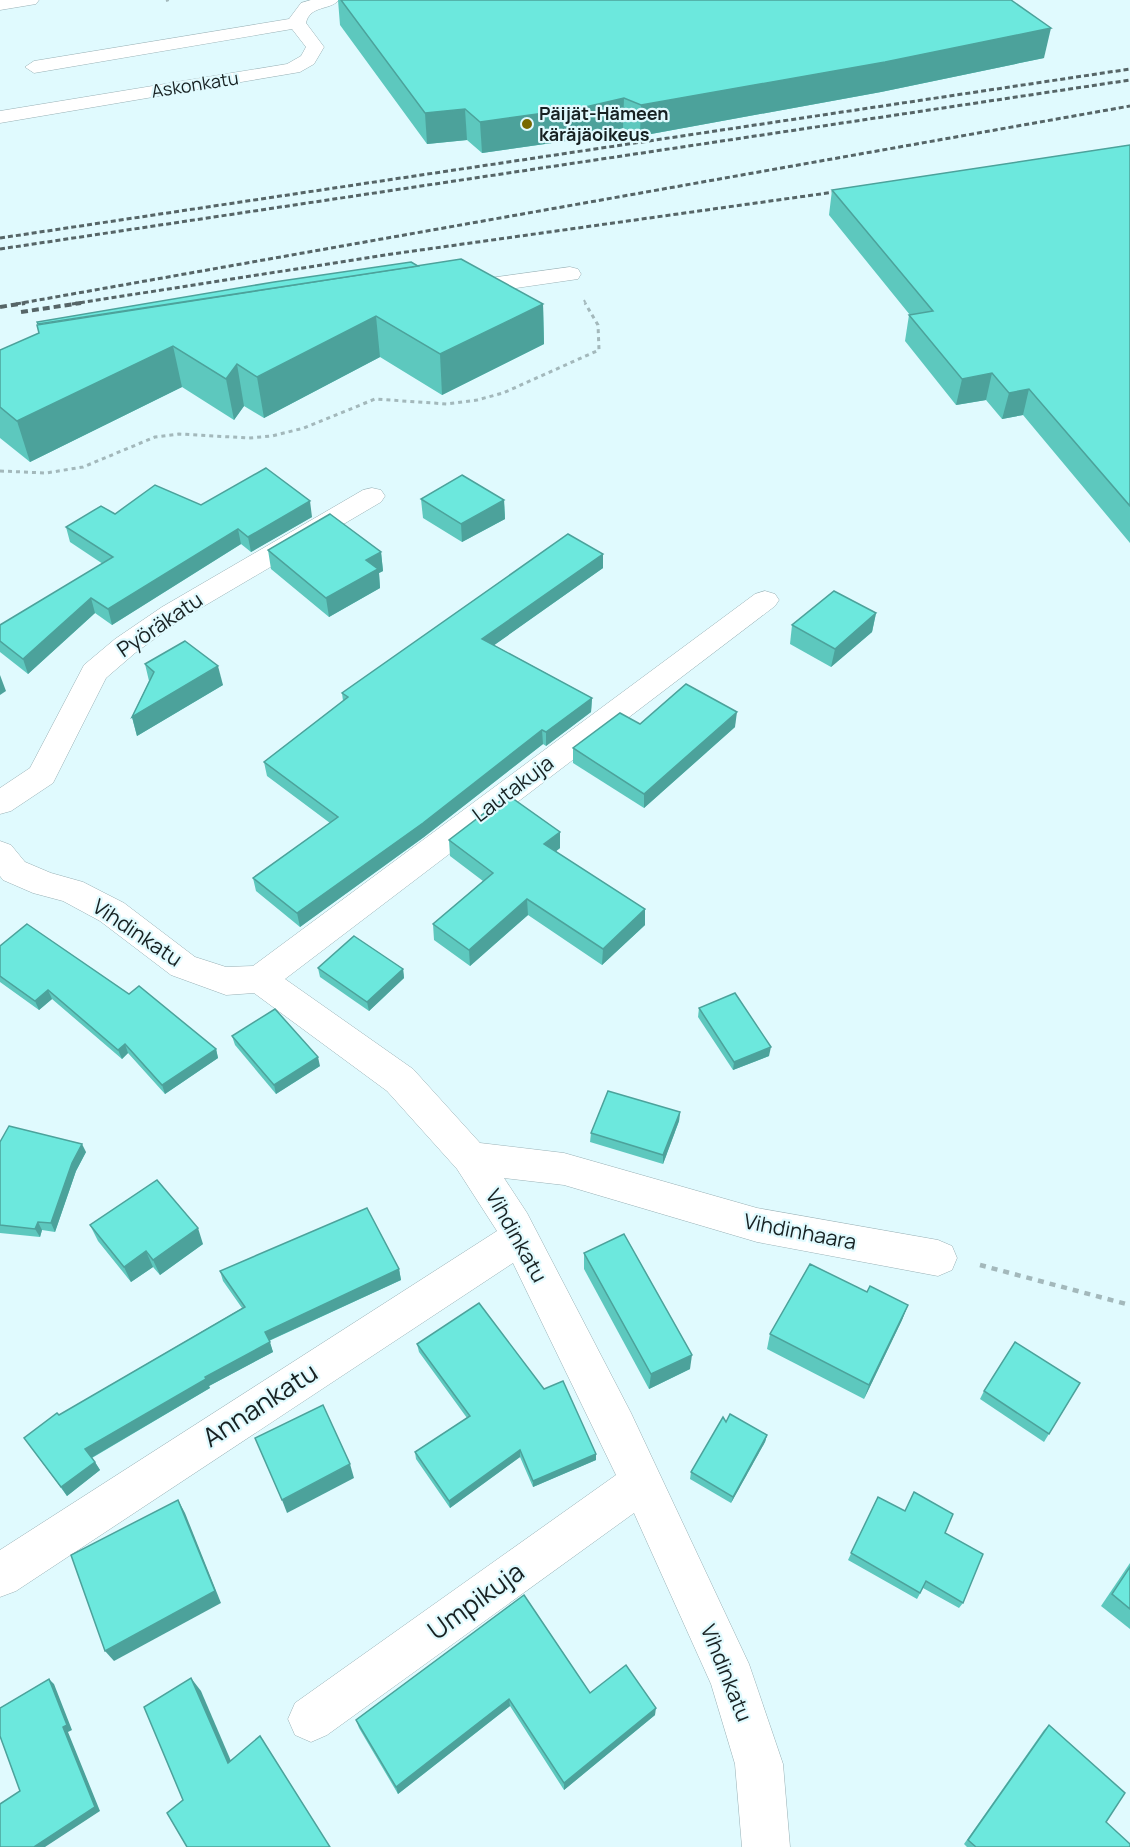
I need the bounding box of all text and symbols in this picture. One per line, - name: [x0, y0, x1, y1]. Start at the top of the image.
- street label: Askonkatu: [150, 65, 240, 103]
- place label: Päijät-Hämeen käräjäoikeus: [539, 101, 669, 146]
- marker: Päijät-Hämeen käräjäoikeus: [520, 117, 534, 131]
- street label: Pyöräkatu: [111, 585, 208, 663]
- street label: Lautakuja: [466, 749, 559, 828]
- street label: Vihdinkatu: [87, 892, 188, 972]
- street label: Vihdinkatu: [480, 1184, 554, 1287]
- street label: Vihdinhaara: [742, 1206, 859, 1256]
- street label: Annankatu: [195, 1354, 324, 1455]
- street label: Umpikuja: [420, 1553, 531, 1647]
- street label: Vihdinkatu: [695, 1620, 759, 1725]

